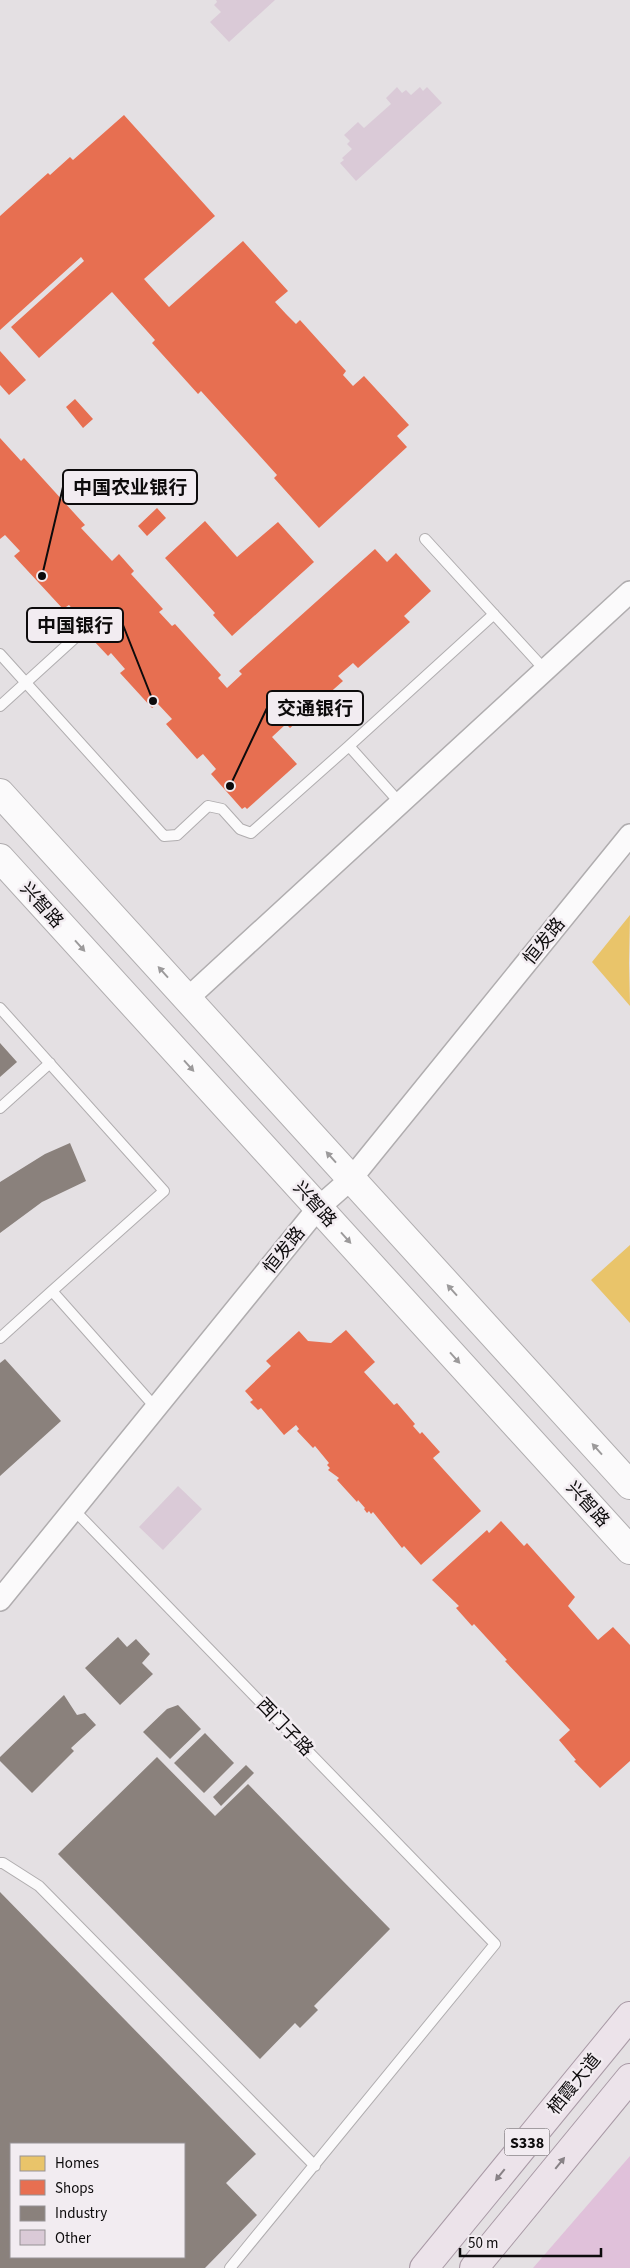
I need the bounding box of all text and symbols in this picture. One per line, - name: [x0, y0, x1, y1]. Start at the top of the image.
- callout: 中国农业银行: [63, 470, 197, 504]
- text: 中国农业银行: [73, 475, 187, 502]
- callout: 中国银行: [27, 608, 123, 642]
- text: 中国银行: [37, 613, 113, 640]
- callout: 交通银行: [267, 691, 363, 725]
- text: 交通银行: [277, 696, 353, 723]
- street label: 兴智路: [14, 877, 69, 934]
- street label: 恒发路: [518, 912, 571, 970]
- one-way arrow: [74, 940, 86, 952]
- one-way arrow: [157, 967, 169, 979]
- one-way arrow: [183, 1060, 195, 1072]
- one-way arrow: [325, 1151, 337, 1163]
- street label: 兴智路: [287, 1176, 342, 1233]
- street label: 恒发路: [258, 1221, 311, 1279]
- one-way arrow: [340, 1232, 352, 1244]
- one-way arrow: [447, 1284, 458, 1297]
- one-way arrow: [449, 1352, 461, 1364]
- one-way arrow: [591, 1444, 603, 1456]
- street label: 兴智路: [560, 1476, 615, 1533]
- street label: 西门子路: [251, 1693, 319, 1762]
- street label: 栖霞大道: [542, 2048, 607, 2120]
- road number: S338: [504, 2128, 550, 2156]
- legend: [10, 2143, 185, 2258]
- text: Homes: [55, 2153, 99, 2174]
- one-way arrow: [555, 2157, 566, 2170]
- one-way arrow: [494, 2169, 505, 2182]
- text: Shops: [55, 2178, 94, 2199]
- text: Industry: [55, 2203, 107, 2224]
- scale bar: [460, 2226, 601, 2258]
- text: Other: [55, 2228, 92, 2249]
- text: 50 m: [468, 2233, 498, 2254]

